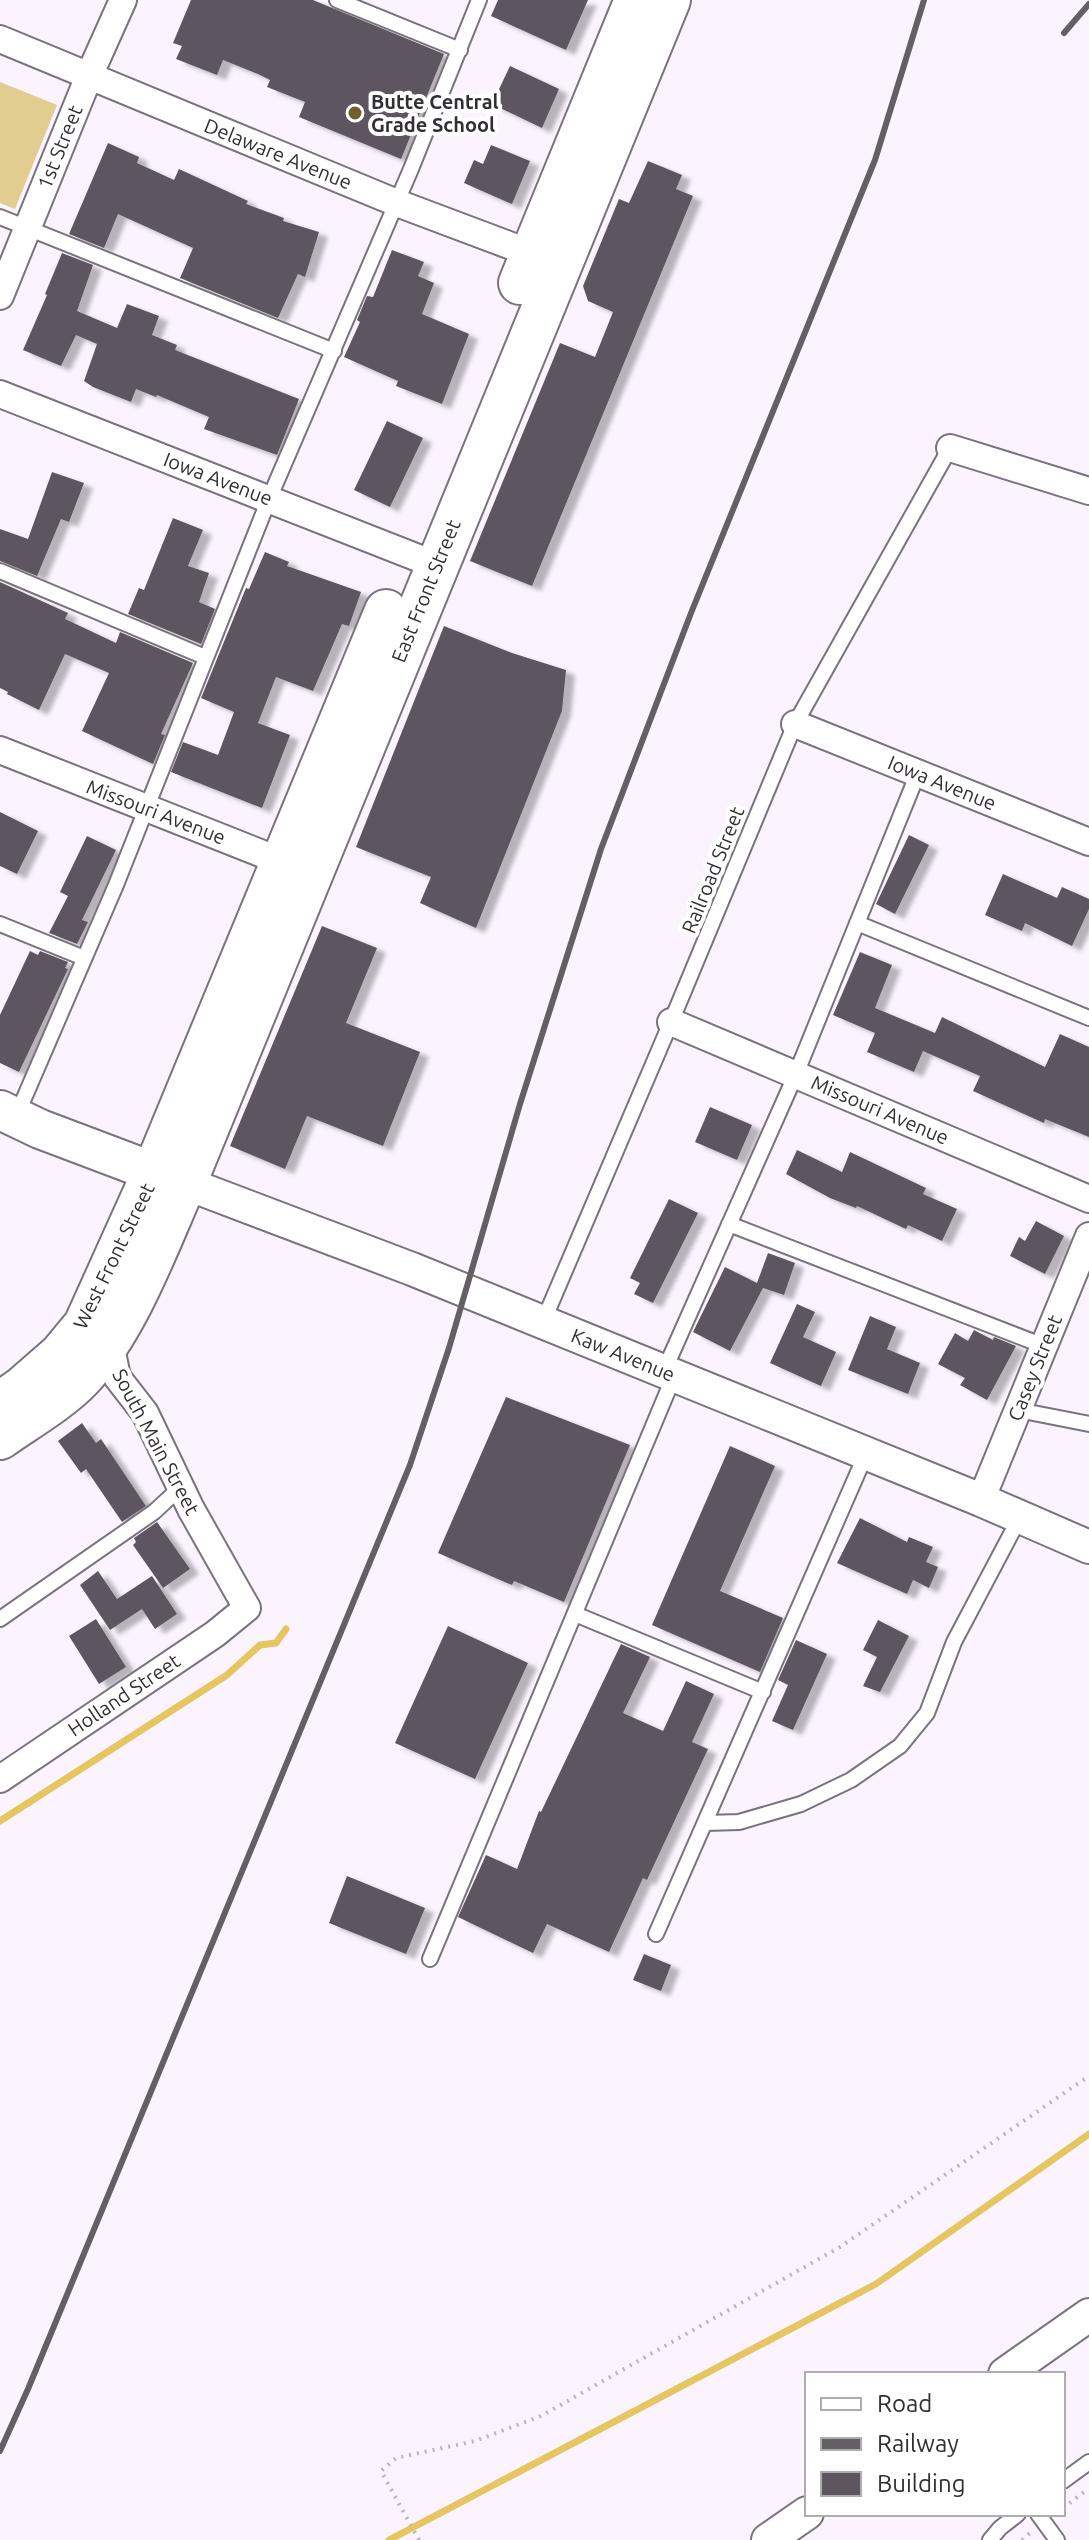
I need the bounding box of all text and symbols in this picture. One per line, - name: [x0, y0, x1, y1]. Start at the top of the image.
- place label: Butte Central Grade School: [371, 90, 499, 136]
- street label: 1st Street: [32, 101, 87, 192]
- marker: Butte Central Grade School: [346, 104, 364, 122]
- street label: Delaware Avenue: [201, 113, 355, 194]
- street label: Iowa Avenue: [161, 447, 276, 510]
- street label: East Front Street: [386, 516, 465, 665]
- street label: Iowa Avenue: [885, 750, 1000, 815]
- street label: Missouri Avenue: [83, 774, 229, 849]
- street label: Railroad Street: [677, 803, 748, 936]
- street label: Missouri Avenue: [808, 1070, 952, 1149]
- street label: West Front Street: [68, 1179, 159, 1333]
- street label: Casey Street: [1003, 1311, 1066, 1424]
- street label: Kaw Avenue: [568, 1323, 678, 1386]
- street label: South Main Street: [108, 1365, 205, 1519]
- street label: Holland Street: [63, 1649, 184, 1740]
- legend: [805, 2372, 1065, 2516]
- text: Road: [877, 2390, 932, 2417]
- text: Railway: [877, 2430, 959, 2457]
- text: Building: [877, 2470, 965, 2497]

